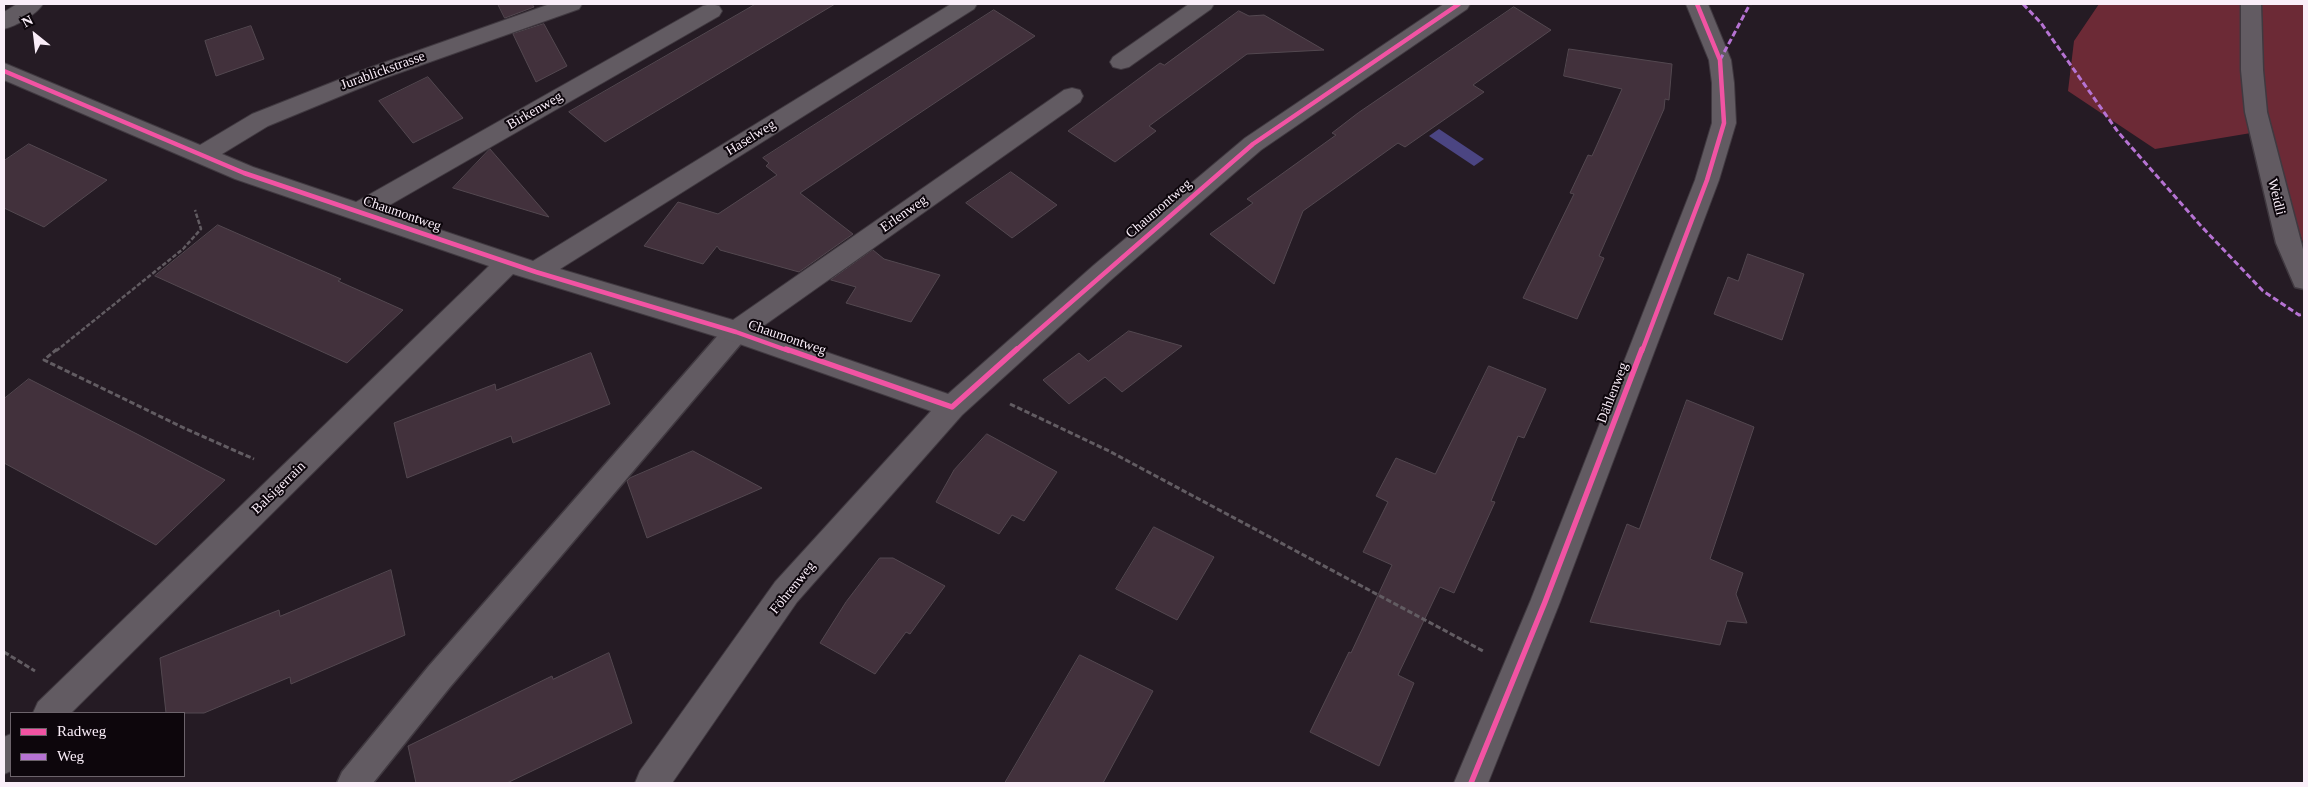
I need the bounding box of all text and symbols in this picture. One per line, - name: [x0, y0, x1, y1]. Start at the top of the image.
- north arrow: [10, 10, 60, 60]
- text: N: [19, 12, 36, 30]
- street label: Jurablickstrasse: [338, 48, 428, 94]
- street label: Birkenweg: [504, 88, 566, 134]
- street label: Haselweg: [723, 116, 779, 160]
- street label: Chaumontweg: [1123, 176, 1195, 242]
- street label: Weidli: [2263, 177, 2289, 217]
- street label: Erlenweg: [877, 192, 931, 236]
- street label: Chaumontweg: [361, 193, 443, 235]
- street label: Chaumontweg: [746, 317, 828, 359]
- street label: Dählenweg: [1594, 360, 1632, 426]
- street label: Balsigerrain: [249, 458, 309, 518]
- street label: Föhrenweg: [767, 558, 819, 618]
- legend: [10, 712, 185, 777]
- text: Radweg: [57, 723, 106, 739]
- text: Weg: [57, 748, 84, 764]

